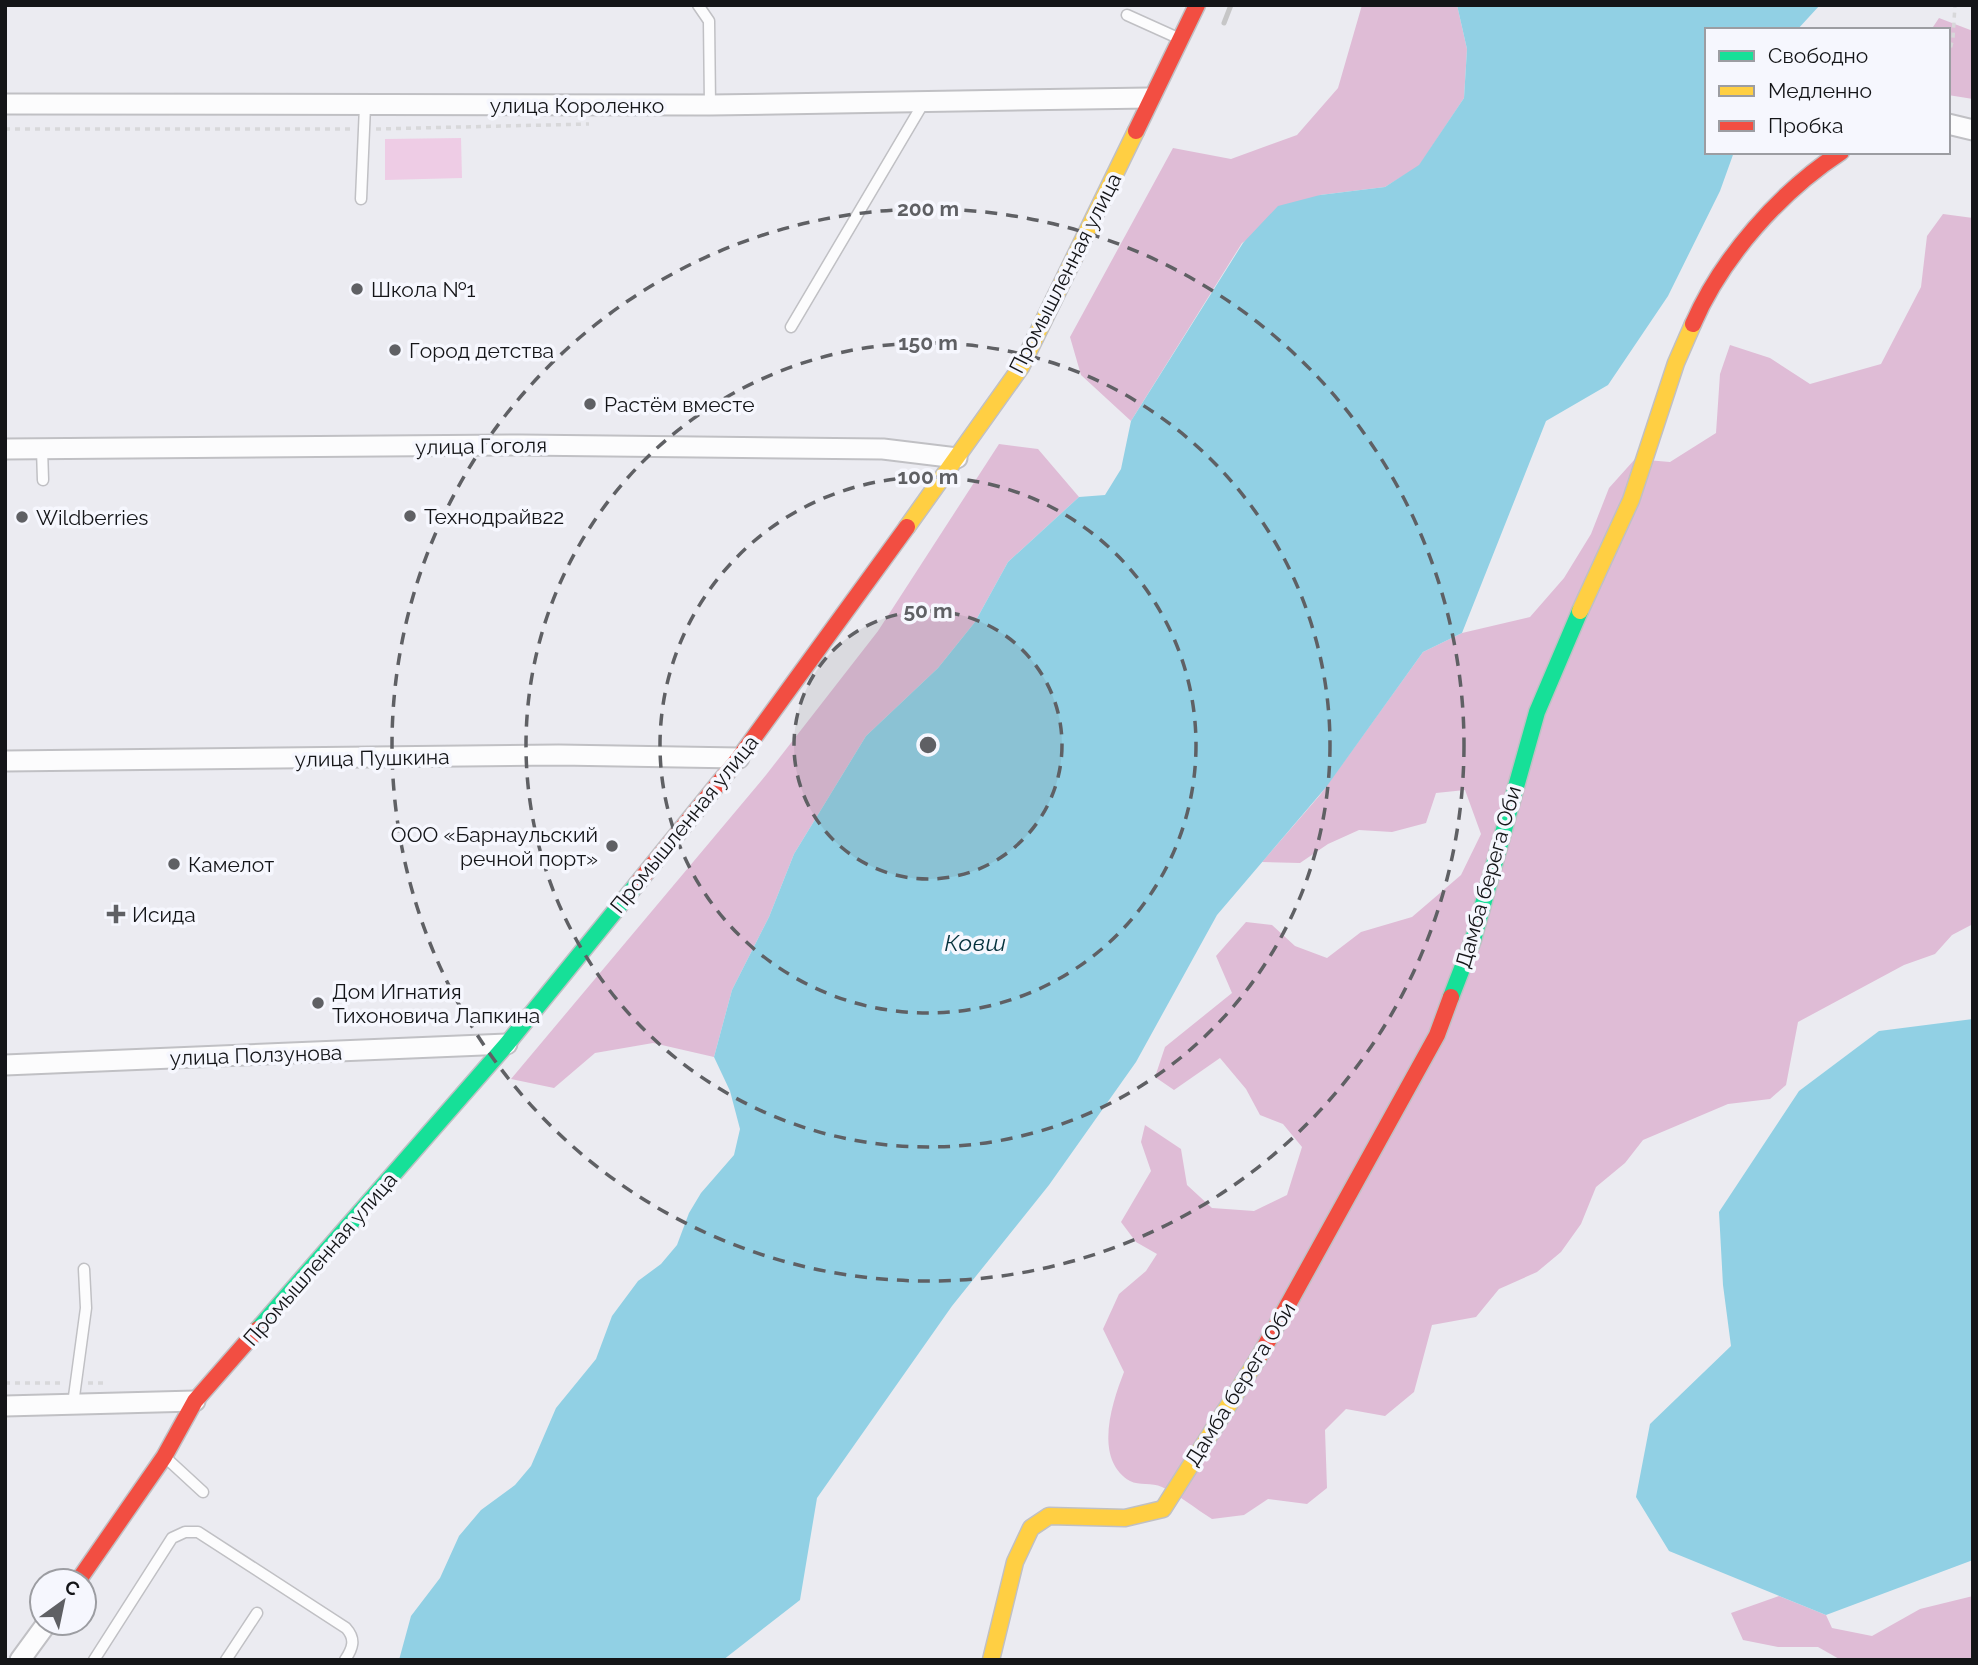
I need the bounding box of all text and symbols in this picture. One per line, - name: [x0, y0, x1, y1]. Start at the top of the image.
- legend: [1705, 28, 1950, 154]
- text: Свободно: [1768, 43, 1868, 68]
- text: Медленно: [1768, 78, 1872, 103]
- street label: улица Короленко: [490, 93, 664, 118]
- text: Пробка: [1768, 113, 1844, 138]
- street label: Промышленная улица: [1004, 169, 1126, 377]
- text: 200 m: [897, 196, 959, 221]
- place label: Школа №1: [371, 277, 475, 302]
- marker: Школа №1: [349, 281, 365, 297]
- text: 150 m: [898, 330, 958, 355]
- place label: Город детства: [409, 338, 554, 363]
- marker: Город детства: [387, 342, 403, 358]
- place label: Растём вместе: [604, 392, 755, 417]
- marker: Растём вместе: [582, 396, 598, 412]
- street label: улица Гоголя: [415, 432, 547, 460]
- text: 100 m: [898, 464, 958, 489]
- place label: Технодрайв22: [424, 504, 564, 529]
- place label: Wildberries: [36, 505, 148, 530]
- marker: Технодрайв22: [402, 508, 418, 524]
- marker: Wildberries: [14, 509, 30, 525]
- text: 50 m: [903, 598, 953, 623]
- street label: Промышленная улица: [605, 730, 763, 918]
- centre of rings: [916, 733, 940, 757]
- street label: улица Пушкина: [294, 744, 450, 772]
- street label: Дамба берега Оби: [1450, 783, 1526, 971]
- place label: ООО «Барнаульский речной порт»: [391, 822, 598, 871]
- marker: ООО «Барнаульский речной порт»: [604, 838, 620, 854]
- place label: Камелот: [188, 852, 274, 877]
- marker: Камелот: [166, 856, 182, 872]
- place label: Исида: [132, 902, 196, 927]
- marker: Исида: [106, 904, 126, 924]
- water label: Ковш: [945, 929, 1005, 956]
- place label: Дом Игнатия Тихоновича Лапкина: [332, 979, 540, 1028]
- marker: Дом Игнатия Тихоновича Лапкина: [310, 995, 326, 1011]
- street label: улица Ползунова: [169, 1039, 343, 1071]
- street label: Промышленная улица: [238, 1167, 402, 1351]
- street label: Дамба берега Оби: [1180, 1298, 1300, 1470]
- north arrow: [28, 1567, 98, 1637]
- text: С: [61, 1575, 84, 1601]

